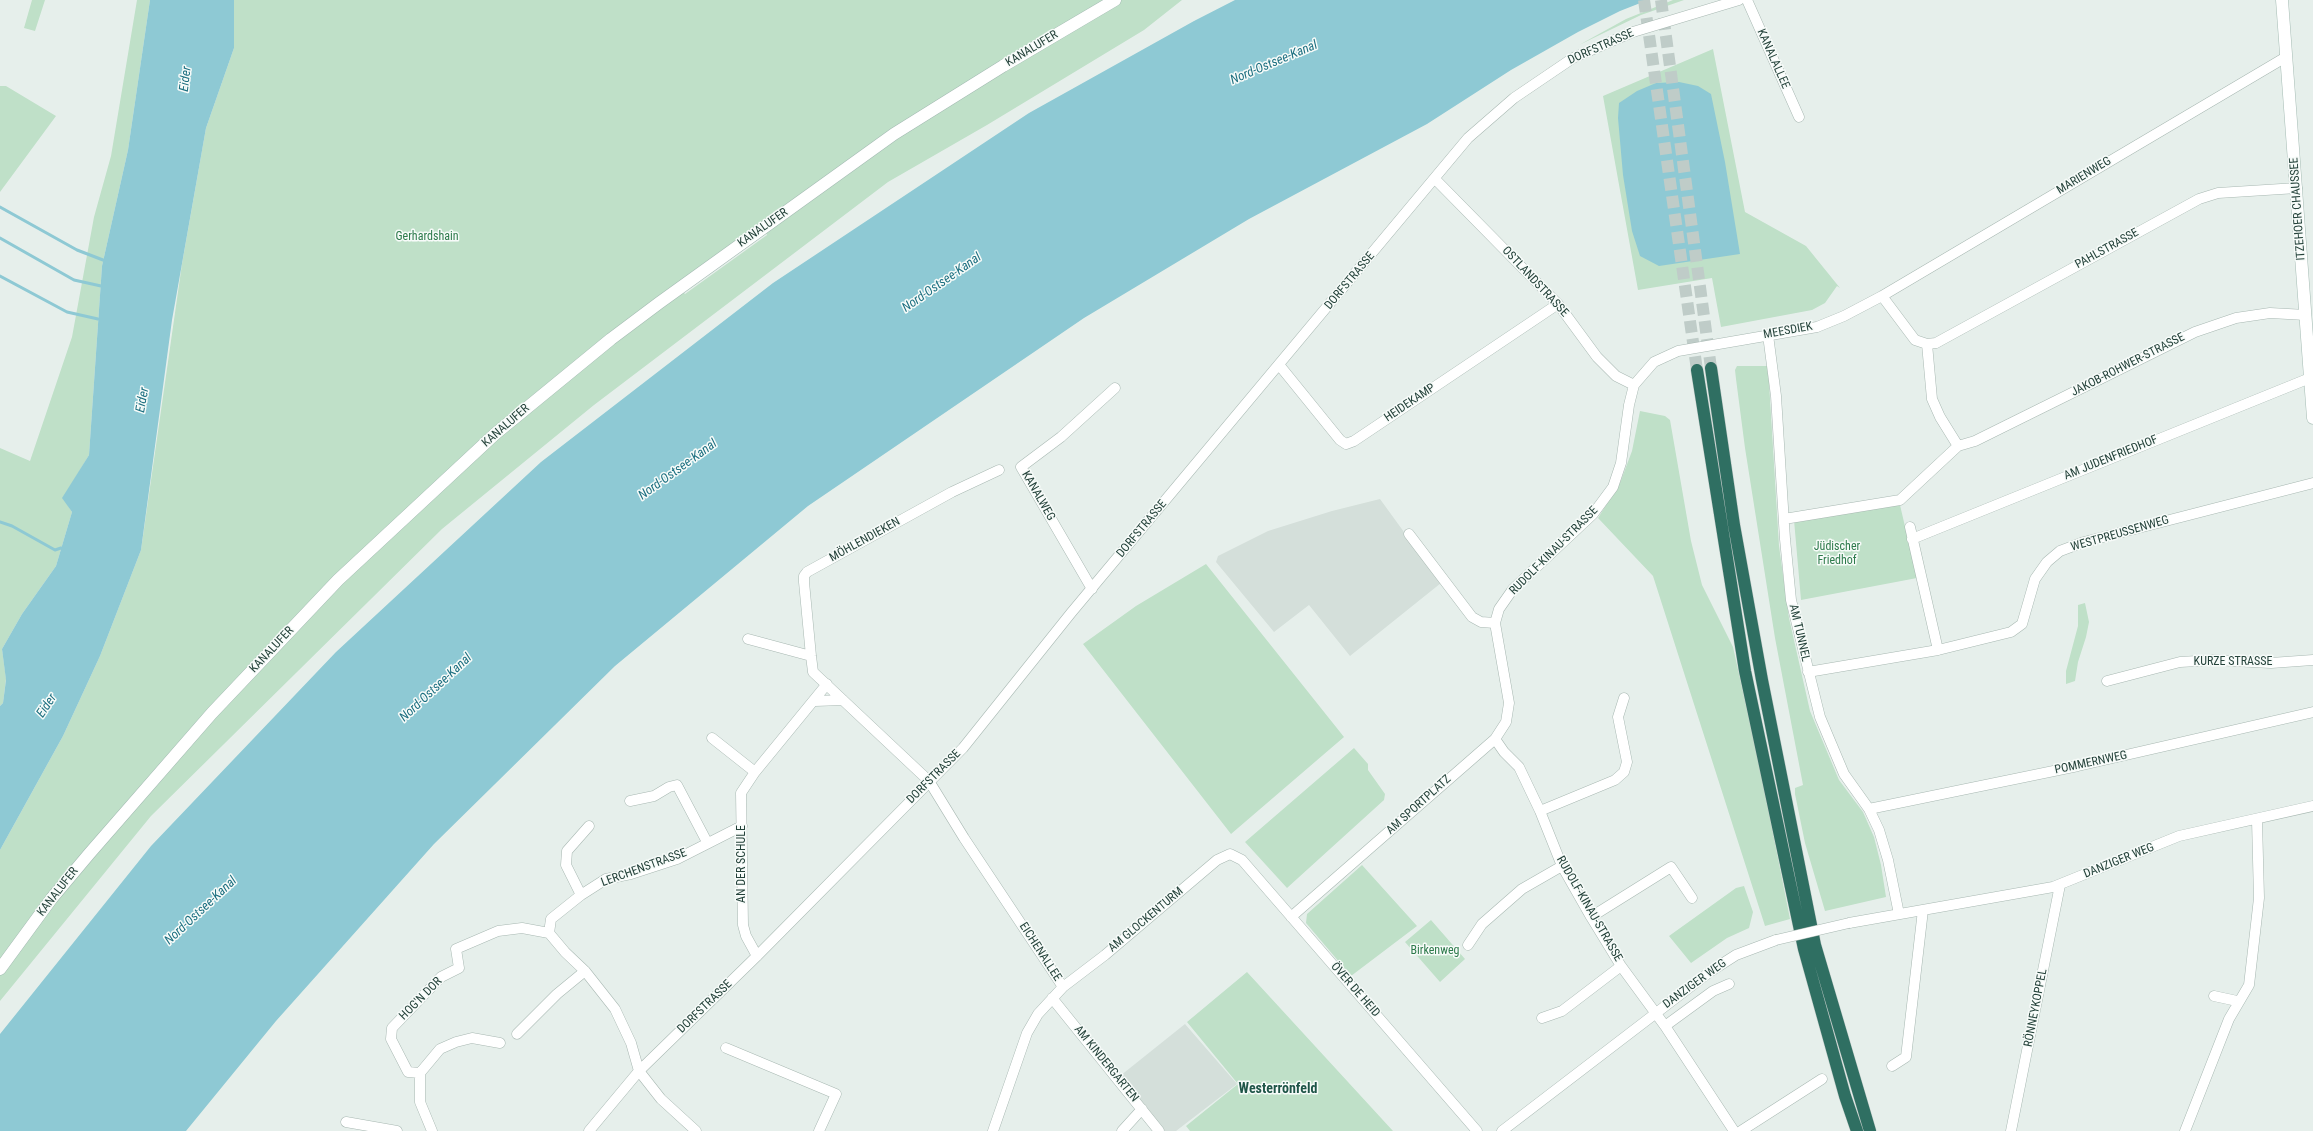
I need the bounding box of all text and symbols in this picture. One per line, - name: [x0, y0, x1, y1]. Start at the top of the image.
- street label: DORFSTRASSE: [1566, 26, 1636, 68]
- street label: KANALALLEE: [1753, 27, 1793, 91]
- street label: KANALUFER: [1003, 28, 1061, 70]
- water label: Nord-Ostsee-Kanal: [1228, 38, 1320, 88]
- water label: Eider: [177, 66, 195, 92]
- street label: MARIENWEG: [2054, 154, 2114, 198]
- street label: ITZEHOER CHAUSSEE: [2287, 157, 2309, 261]
- street label: KANALUFER: [735, 205, 791, 251]
- street label: PAHLSTRASSE: [2073, 226, 2141, 272]
- park label: Gerhardshain: [396, 230, 458, 244]
- street label: OSTLANDSTRASSE: [1499, 244, 1571, 320]
- street label: DORFSTRASSE: [1322, 249, 1378, 313]
- water label: Nord-Ostsee-Kanal: [899, 250, 985, 316]
- street label: MEESDIEK: [1762, 320, 1814, 342]
- street label: JAKOB-ROHWER-STRASSE: [2069, 330, 2187, 400]
- street label: HEIDEKAMP: [1382, 381, 1438, 425]
- water label: Eider: [133, 386, 153, 414]
- street label: KANALUFER: [479, 401, 533, 451]
- street label: AM JUDENFRIEDHOF: [2062, 433, 2160, 483]
- water label: Nord-Ostsee-Kanal: [636, 436, 720, 504]
- street label: KANALWEG: [1018, 469, 1058, 523]
- street label: DORFSTRASSE: [1114, 497, 1170, 561]
- street label: RUDOLF-KINAU-STRASSE: [1507, 504, 1601, 598]
- street label: WESTPREUSSENWEG: [2069, 513, 2171, 555]
- street label: MÖHLENDIEKEN: [827, 515, 903, 565]
- park label: Jüdischer Friedhof: [1814, 540, 1860, 568]
- street label: AM TUNNEL: [1785, 603, 1813, 663]
- street label: KANALUFER: [247, 624, 297, 676]
- water label: Nord-Ostsee-Kanal: [397, 651, 475, 725]
- street label: KURZE STRASSE: [2194, 655, 2272, 669]
- water label: Eider: [33, 691, 61, 721]
- street label: DORFSTRASSE: [904, 747, 964, 807]
- street label: POMMERNWEG: [2053, 748, 2129, 778]
- street label: AM SPORTPLATZ: [1384, 772, 1454, 838]
- street label: AN DER SCHULE: [735, 825, 749, 903]
- street label: DANZIGER WEG: [2082, 840, 2156, 882]
- street label: LERCHENSTRASSE: [599, 846, 689, 890]
- street label: RUDOLF-KINAU-STRASSE: [1553, 854, 1625, 964]
- street label: KANALUFER: [34, 865, 82, 919]
- water label: Nord-Ostsee-Kanal: [162, 874, 240, 948]
- street label: AM GLOCKENTURM: [1106, 884, 1186, 956]
- street label: EICHENALLEE: [1016, 920, 1064, 984]
- park label: Birkenweg: [1410, 944, 1460, 958]
- street label: DANZIGER WEG: [1661, 956, 1729, 1012]
- street label: ÖVER DE HEID: [1327, 960, 1383, 1020]
- street label: RÖNNEYKOPPEL: [2021, 968, 2051, 1048]
- street label: HOG'N DOR: [397, 975, 445, 1023]
- street label: DORFSTRASSE: [675, 977, 735, 1037]
- street label: AM KINDERGARTEN: [1071, 1023, 1141, 1105]
- district label: Westerrönfeld: [1239, 1081, 1317, 1097]

